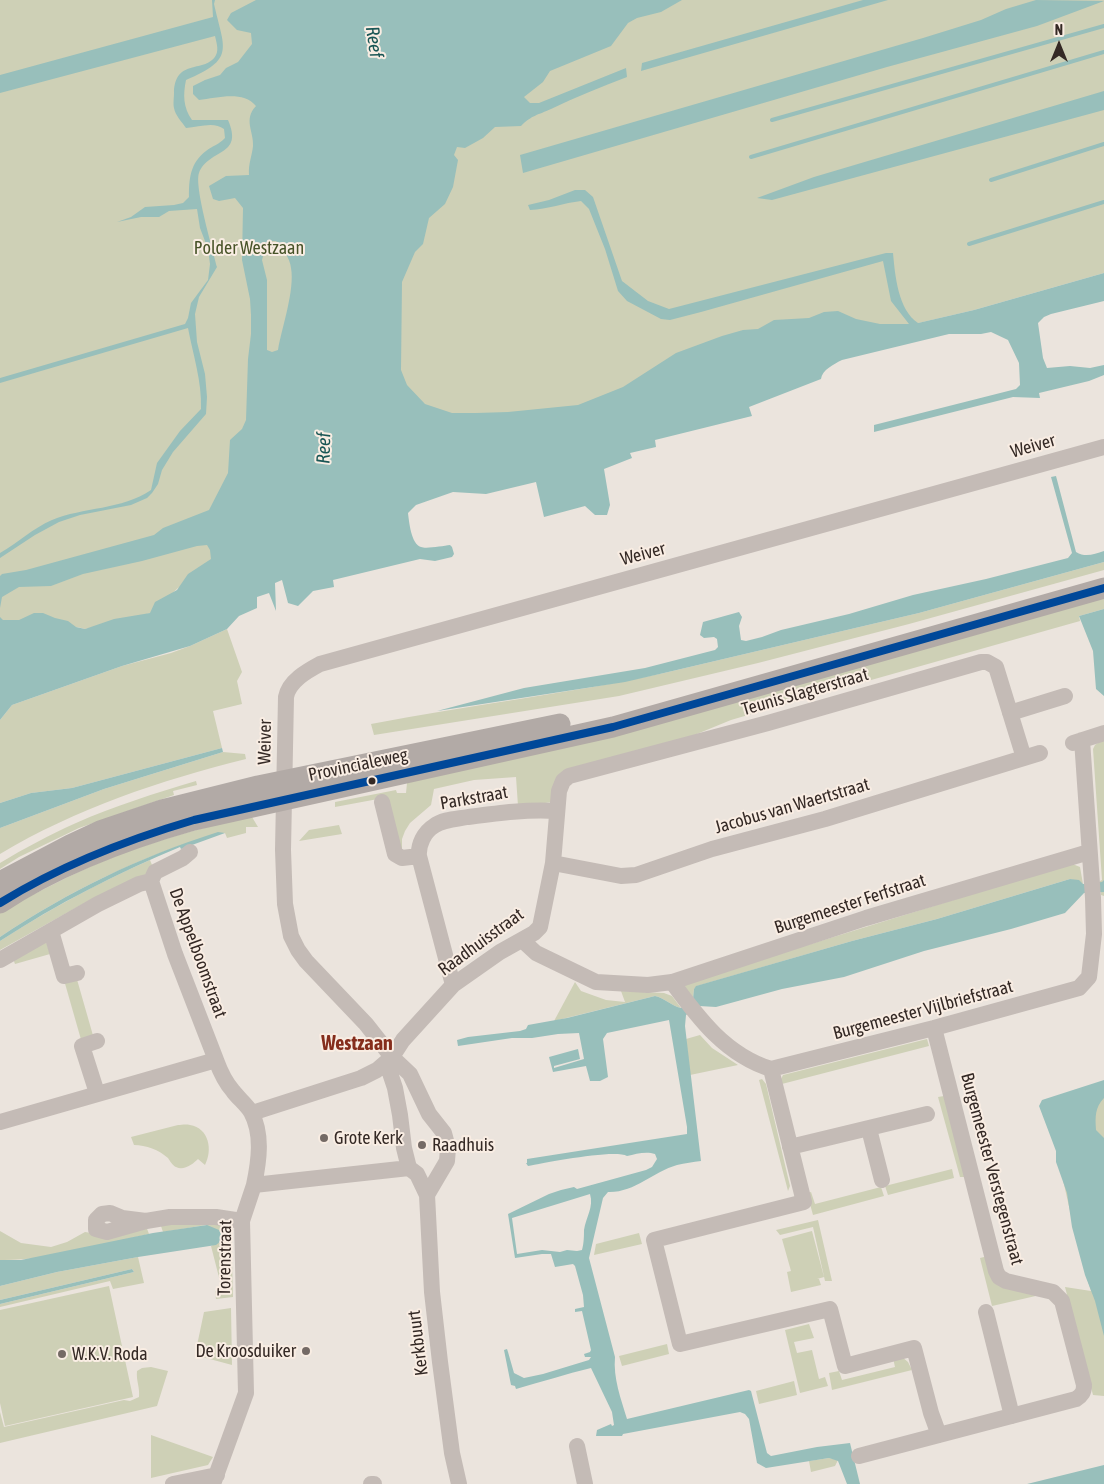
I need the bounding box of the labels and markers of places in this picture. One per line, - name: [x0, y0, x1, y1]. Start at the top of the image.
- unlabelled marker: [367, 776, 377, 786]
- place label: Grote Kerk: [334, 1127, 403, 1149]
- marker: Grote Kerk: [318, 1132, 330, 1144]
- place label: Raadhuis: [432, 1134, 494, 1156]
- marker: Raadhuis: [416, 1139, 428, 1151]
- place label: De Kroosduiker: [195, 1340, 296, 1362]
- place label: W.K.V. Roda: [72, 1343, 148, 1365]
- marker: De Kroosduiker: [300, 1345, 312, 1357]
- marker: W.K.V. Roda: [56, 1348, 68, 1360]

